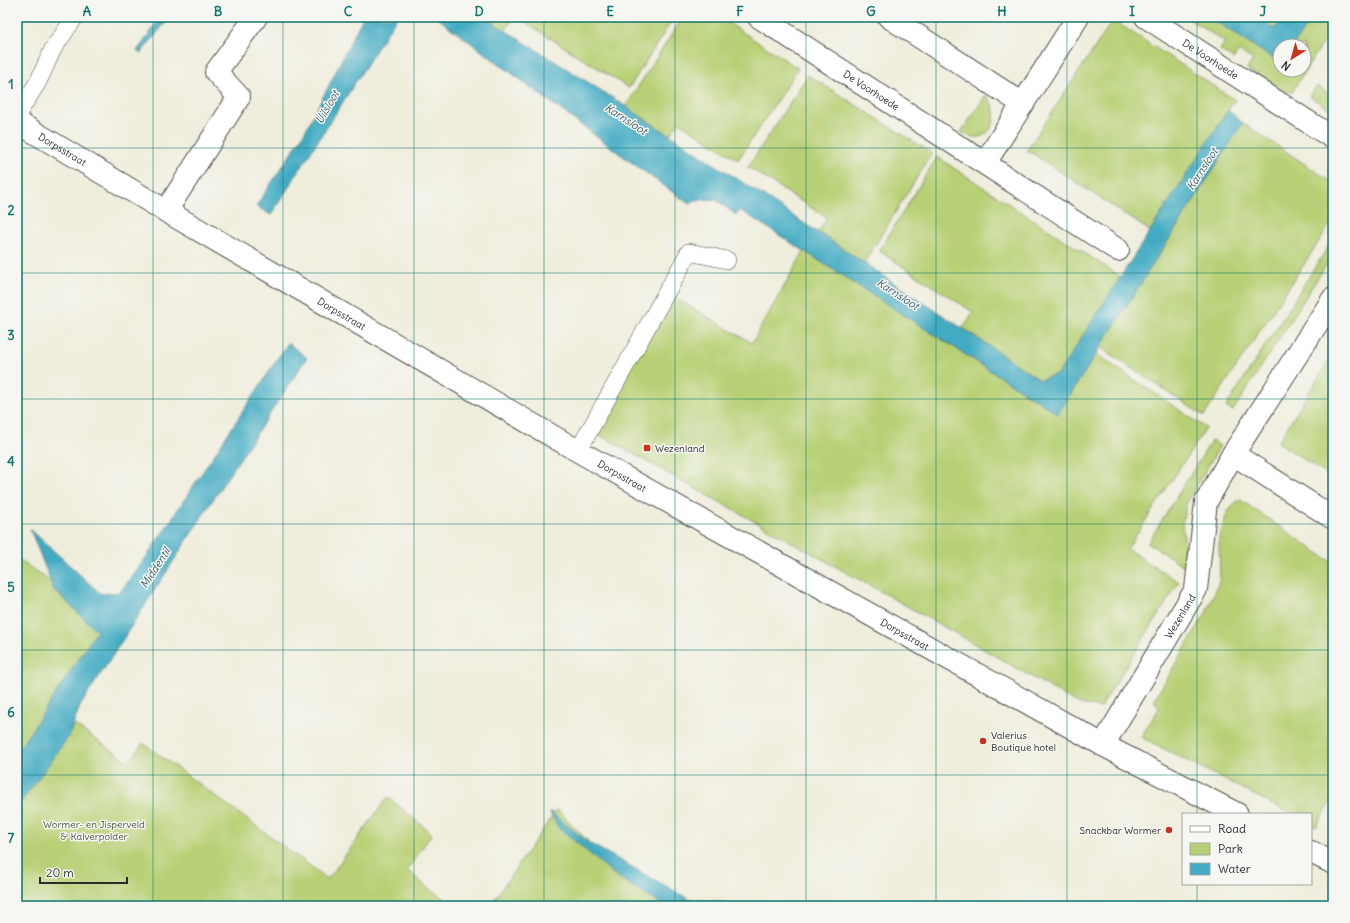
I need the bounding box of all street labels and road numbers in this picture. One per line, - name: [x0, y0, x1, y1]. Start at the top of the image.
- street label: De Voorhoede: [1180, 36, 1241, 82]
- street label: De Voorhoede: [841, 67, 902, 113]
- street label: Dorpsstraat: [36, 130, 89, 169]
- street label: Dorpsstraat: [315, 295, 369, 333]
- street label: Dorpsstraat: [595, 457, 649, 495]
- street label: Wezenland: [1162, 592, 1199, 641]
- street label: Dorpsstraat: [878, 616, 932, 654]

